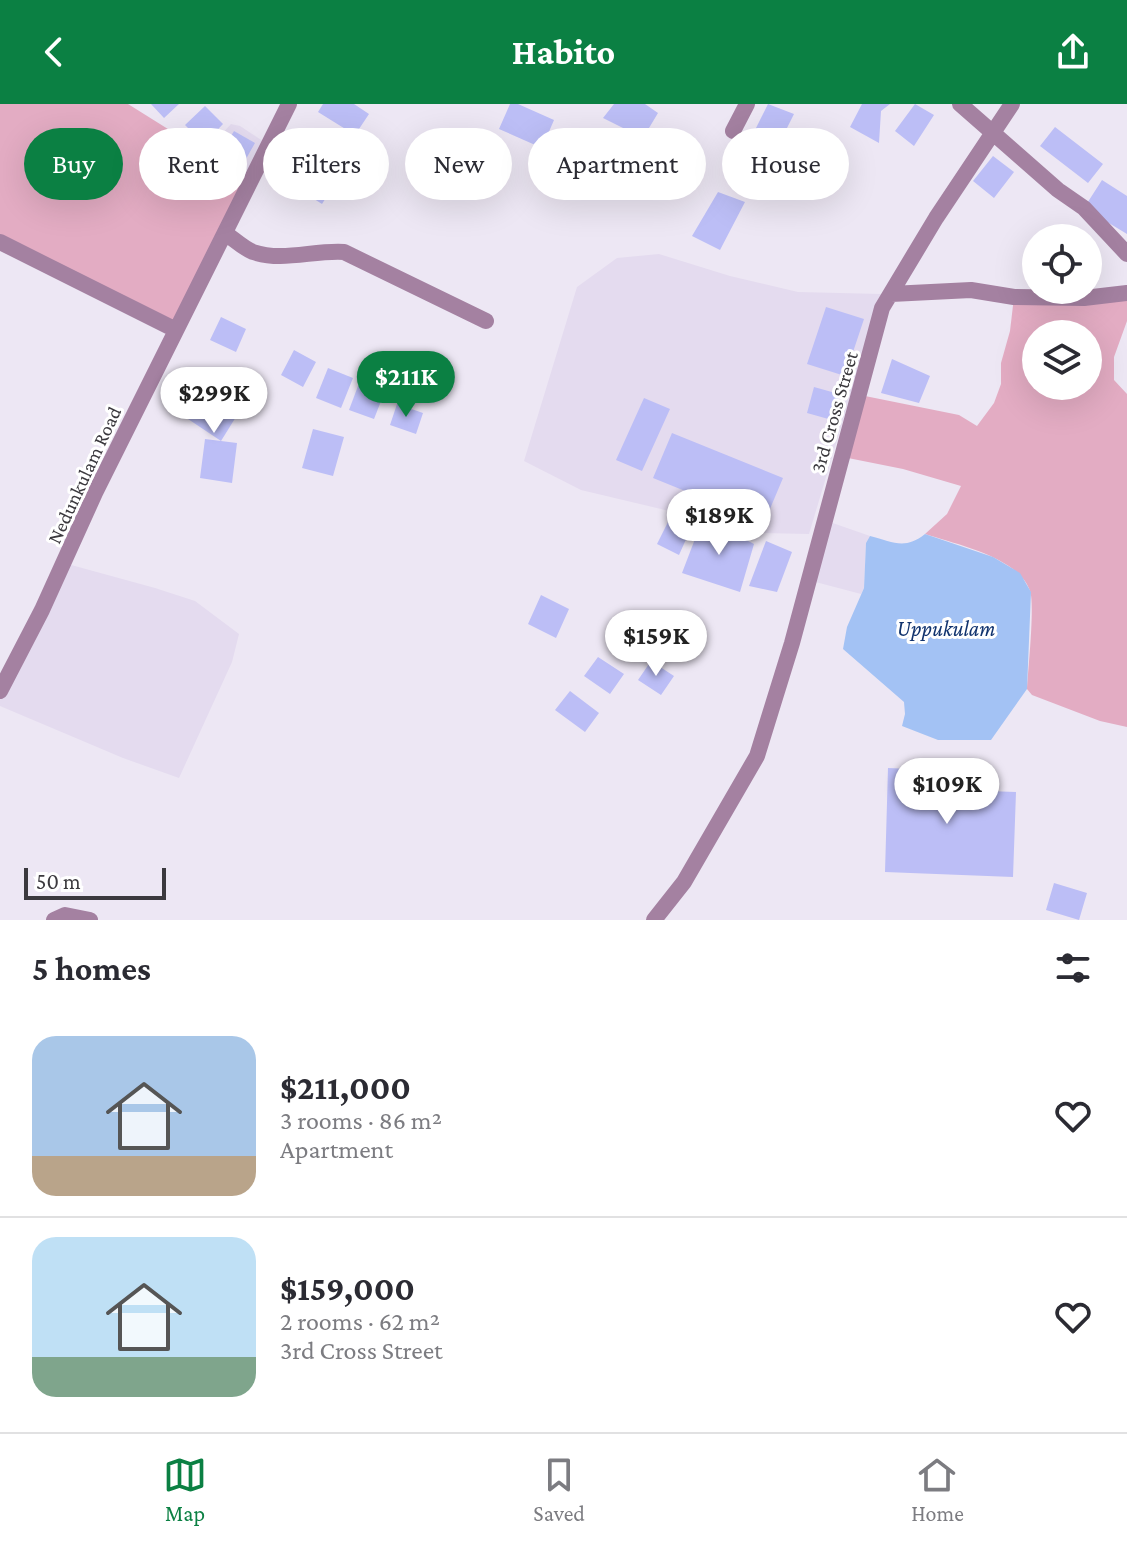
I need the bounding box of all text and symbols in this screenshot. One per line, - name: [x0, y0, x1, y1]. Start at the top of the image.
- icon: back: [32, 30, 76, 74]
- icon: share: [1051, 30, 1095, 74]
- text: Habito: [512, 32, 615, 72]
- chip: Buy: [24, 128, 123, 200]
- chip: Rent: [139, 128, 247, 200]
- chip: Filters: [263, 128, 389, 200]
- chip: New: [405, 128, 512, 200]
- chip: Apartment: [528, 128, 706, 200]
- chip: House: [722, 128, 849, 200]
- map controls: [1022, 224, 1102, 400]
- button: locate: [1022, 224, 1102, 304]
- button: layers: [1022, 320, 1102, 400]
- street label: 3rd Cross Street: [806, 348, 862, 475]
- pin: $211K: [350, 351, 462, 419]
- text: $211K: [375, 362, 437, 391]
- pin: $299K: [158, 367, 270, 435]
- text: $299K: [178, 378, 250, 407]
- street label: Nedunkulam Road: [43, 403, 126, 547]
- pin: $189K: [663, 489, 775, 557]
- text: $189K: [685, 500, 753, 529]
- pin: $159K: [600, 610, 712, 678]
- water label: Uppukulam: [897, 616, 995, 641]
- text: $159K: [623, 621, 689, 650]
- pin: $109K: [891, 758, 1003, 826]
- text: $109K: [912, 769, 982, 798]
- scale bar: [24, 864, 166, 900]
- text: 50 m: [36, 869, 81, 894]
- icon: filters: [1051, 946, 1095, 990]
- text: 5 homes: [32, 950, 151, 987]
- icon: home: [96, 1068, 192, 1164]
- text: $211,000: [280, 1069, 411, 1106]
- icon: heart: [1051, 1094, 1095, 1138]
- text: 3 rooms · 86 m²: [280, 1106, 442, 1135]
- text: Apartment: [280, 1135, 393, 1164]
- icon: home: [96, 1269, 192, 1365]
- text: $159,000: [280, 1270, 415, 1307]
- icon: heart: [1051, 1295, 1095, 1339]
- text: 2 rooms · 62 m²: [280, 1307, 440, 1336]
- text: 3rd Cross Street: [280, 1336, 443, 1365]
- tab: Map: [163, 1453, 207, 1526]
- tab: Saved: [533, 1453, 585, 1526]
- tab: Home: [911, 1453, 964, 1526]

